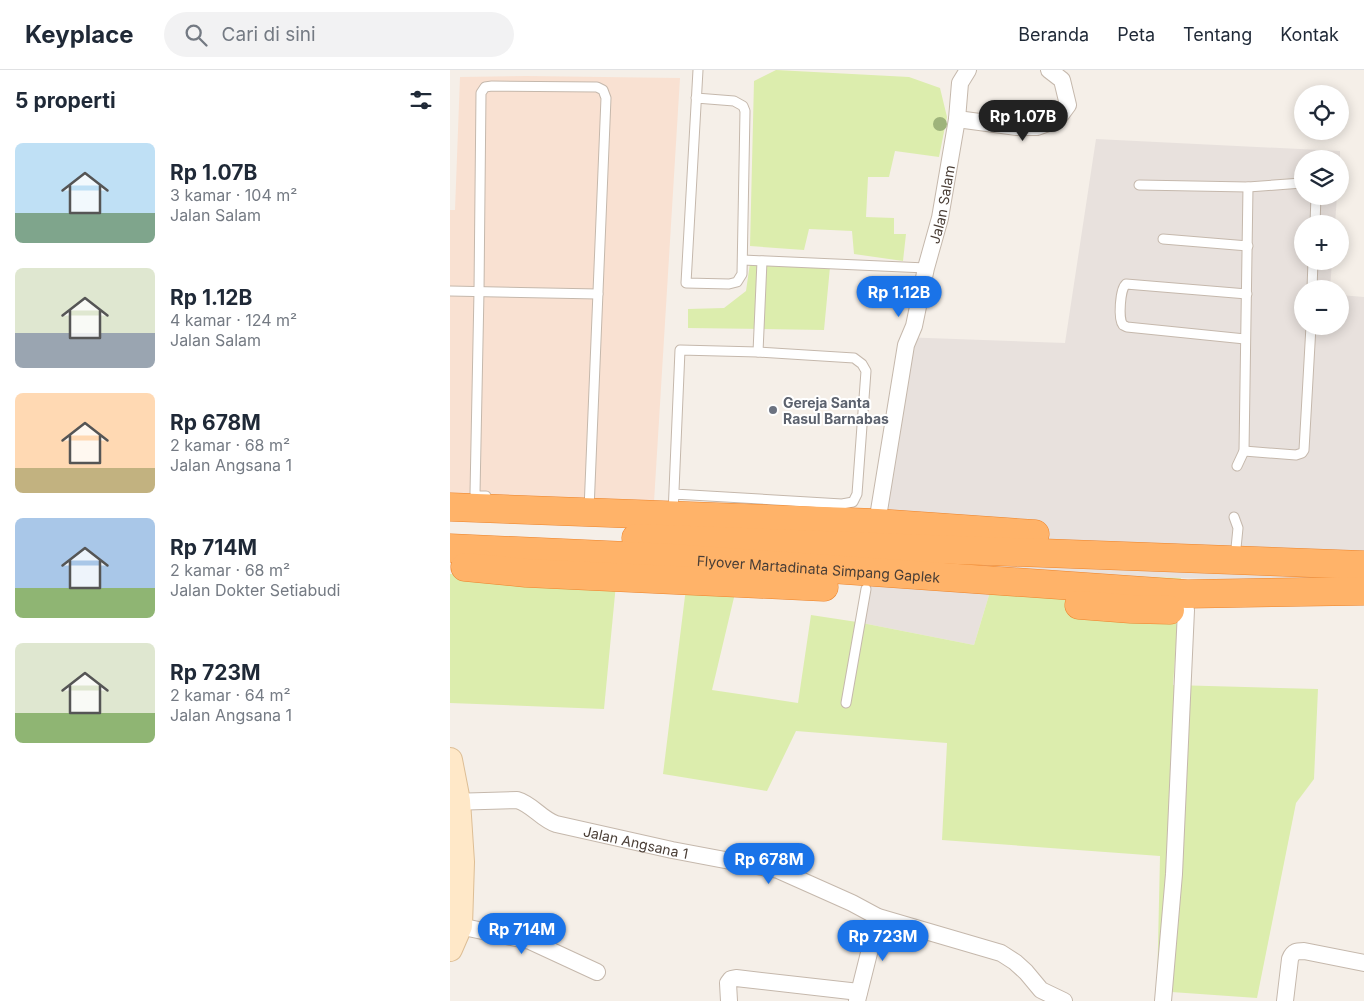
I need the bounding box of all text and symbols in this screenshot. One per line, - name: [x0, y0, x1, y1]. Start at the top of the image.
- search box: [164, 12, 514, 57]
- text: Keyplace: [25, 20, 134, 49]
- icon: search: [182, 21, 210, 49]
- text: Cari di sini: [222, 23, 316, 46]
- text: Beranda: [1018, 24, 1089, 45]
- text: Peta: [1117, 24, 1155, 45]
- text: Tentang: [1183, 24, 1252, 45]
- text: Kontak: [1280, 24, 1339, 45]
- map controls: [1294, 85, 1349, 335]
- button: locate: [1294, 85, 1349, 140]
- icon: filters: [407, 86, 435, 114]
- text: 5 properti: [15, 88, 116, 113]
- pin: Rp 1.07B: [971, 100, 1075, 142]
- text: Rp 1.07B: [990, 106, 1056, 126]
- button: layers: [1294, 150, 1349, 205]
- text: Rp 1.07B: [170, 160, 257, 185]
- icon: home: [55, 163, 115, 223]
- street label: Jalan Salam: [925, 164, 957, 245]
- text: 3 kamar · 104 m²: [170, 185, 297, 205]
- text: Jalan Salam: [170, 205, 261, 225]
- button: +: [1294, 215, 1349, 270]
- pin: Rp 1.12B: [847, 276, 951, 318]
- button: −: [1294, 280, 1349, 335]
- text: Rp 1.12B: [868, 282, 930, 302]
- text: Rp 1.12B: [170, 285, 252, 310]
- icon: home: [55, 288, 115, 348]
- text: 4 kamar · 124 m²: [170, 310, 297, 330]
- text: Jalan Salam: [170, 330, 261, 350]
- place label: Gereja Santa Rasul Barnabas: [783, 394, 889, 427]
- marker: Gereja Santa Rasul Barnabas: [767, 404, 779, 416]
- text: Rp 678M: [170, 410, 261, 435]
- icon: home: [55, 413, 115, 473]
- text: 2 kamar · 68 m²: [170, 435, 290, 455]
- text: Jalan Angsana 1: [170, 455, 292, 475]
- text: Rp 714M: [170, 535, 257, 560]
- icon: home: [55, 538, 115, 598]
- street label: Flyover Martadinata Simpang Gaplek: [696, 551, 941, 585]
- text: 2 kamar · 68 m²: [170, 560, 290, 580]
- text: Jalan Dokter Setiabudi: [170, 580, 340, 600]
- text: Rp 723M: [170, 660, 261, 685]
- icon: home: [55, 663, 115, 723]
- text: 2 kamar · 64 m²: [170, 685, 291, 705]
- text: Jalan Angsana 1: [170, 705, 292, 725]
- street label: Jalan Angsana 1: [582, 822, 690, 861]
- pin: Rp 678M: [723, 842, 815, 885]
- text: Rp 678M: [734, 849, 804, 869]
- pin: Rp 714M: [476, 912, 568, 955]
- text: Rp 714M: [489, 919, 555, 939]
- pin: Rp 723M: [837, 920, 929, 962]
- text: Rp 723M: [849, 926, 918, 946]

